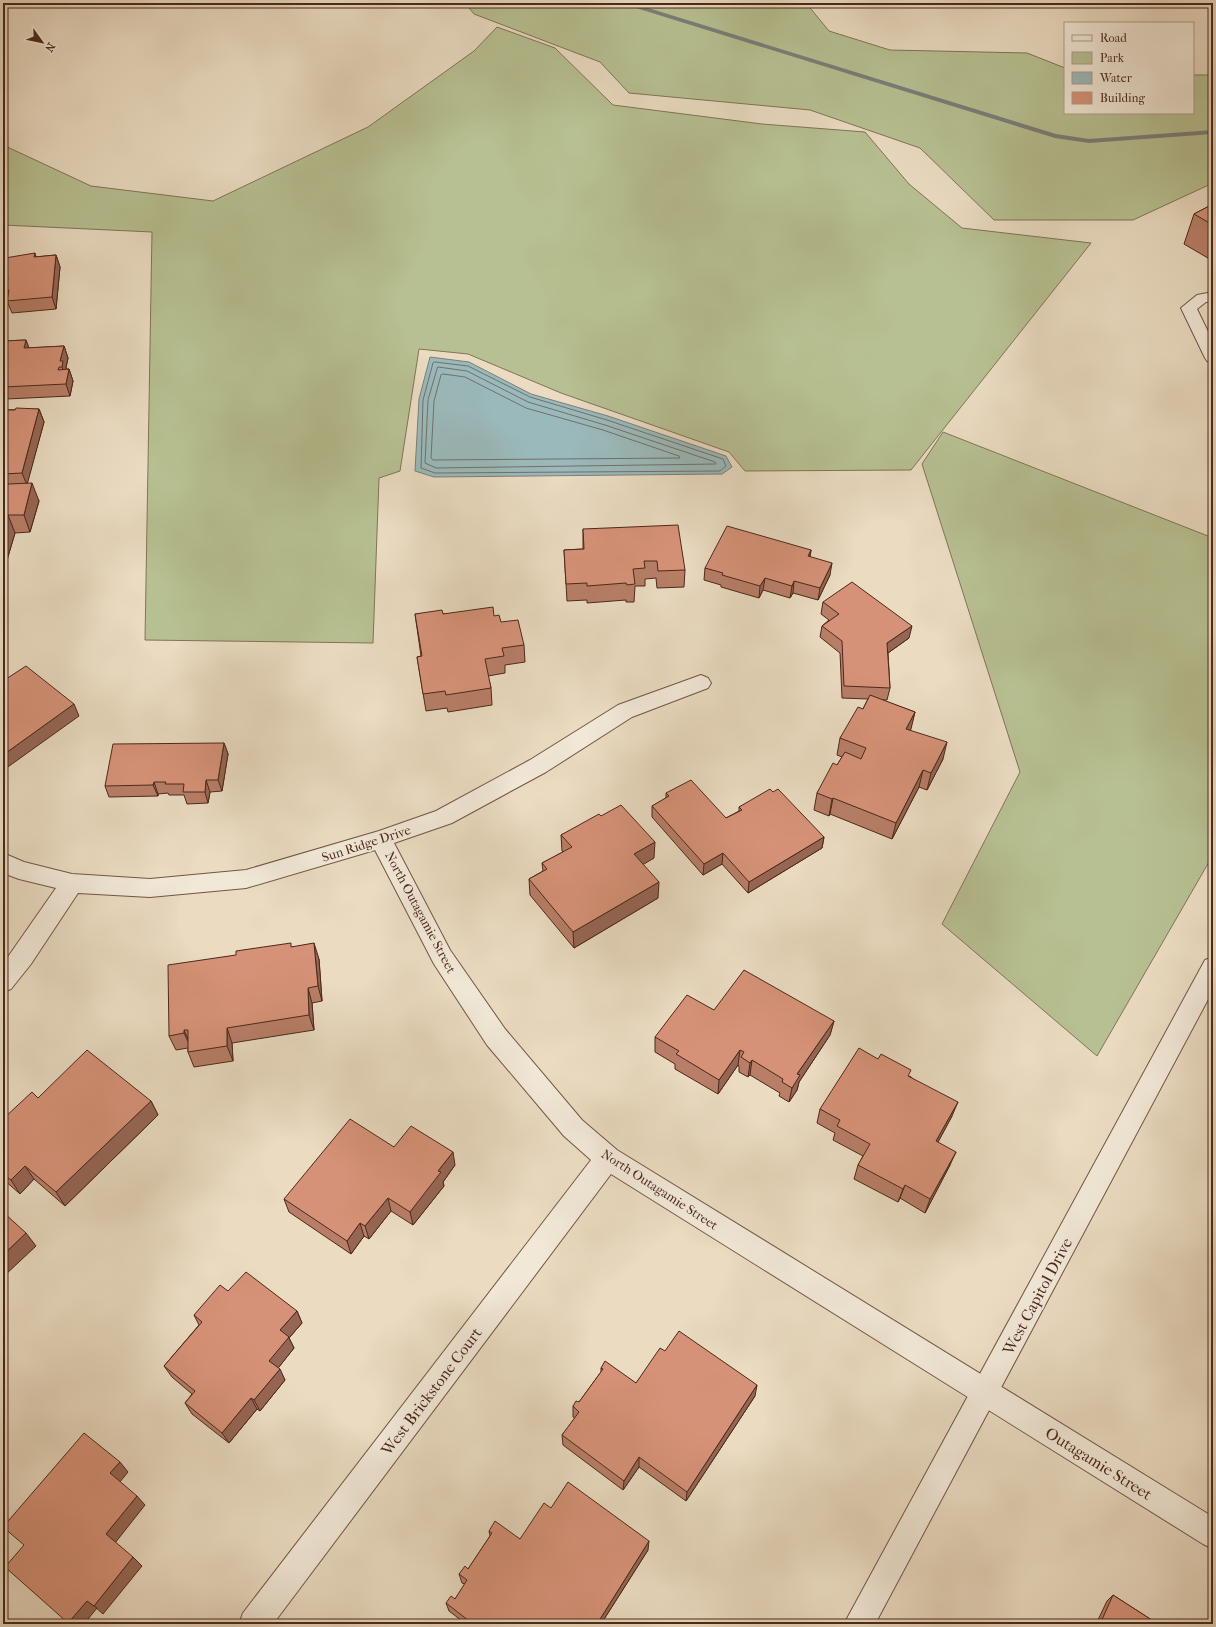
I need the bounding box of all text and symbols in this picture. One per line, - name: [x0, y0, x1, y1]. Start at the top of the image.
- north arrow: [22, 22, 62, 62]
- legend: [1064, 22, 1194, 114]
- text: Road: [1100, 31, 1127, 45]
- text: N: [42, 40, 58, 55]
- text: Park: [1100, 51, 1125, 65]
- text: Water: [1099, 71, 1133, 85]
- text: Building: [1100, 91, 1145, 105]
- street label: Sun Ridge Drive: [320, 822, 413, 865]
- street label: North Outagamie Street: [382, 849, 459, 976]
- street label: North Outagamie Street: [599, 1146, 721, 1233]
- street label: West Capitol Drive: [998, 1234, 1076, 1359]
- street label: West Brickstone Court: [377, 1323, 486, 1460]
- street label: Outagamie Street: [1042, 1423, 1156, 1504]

